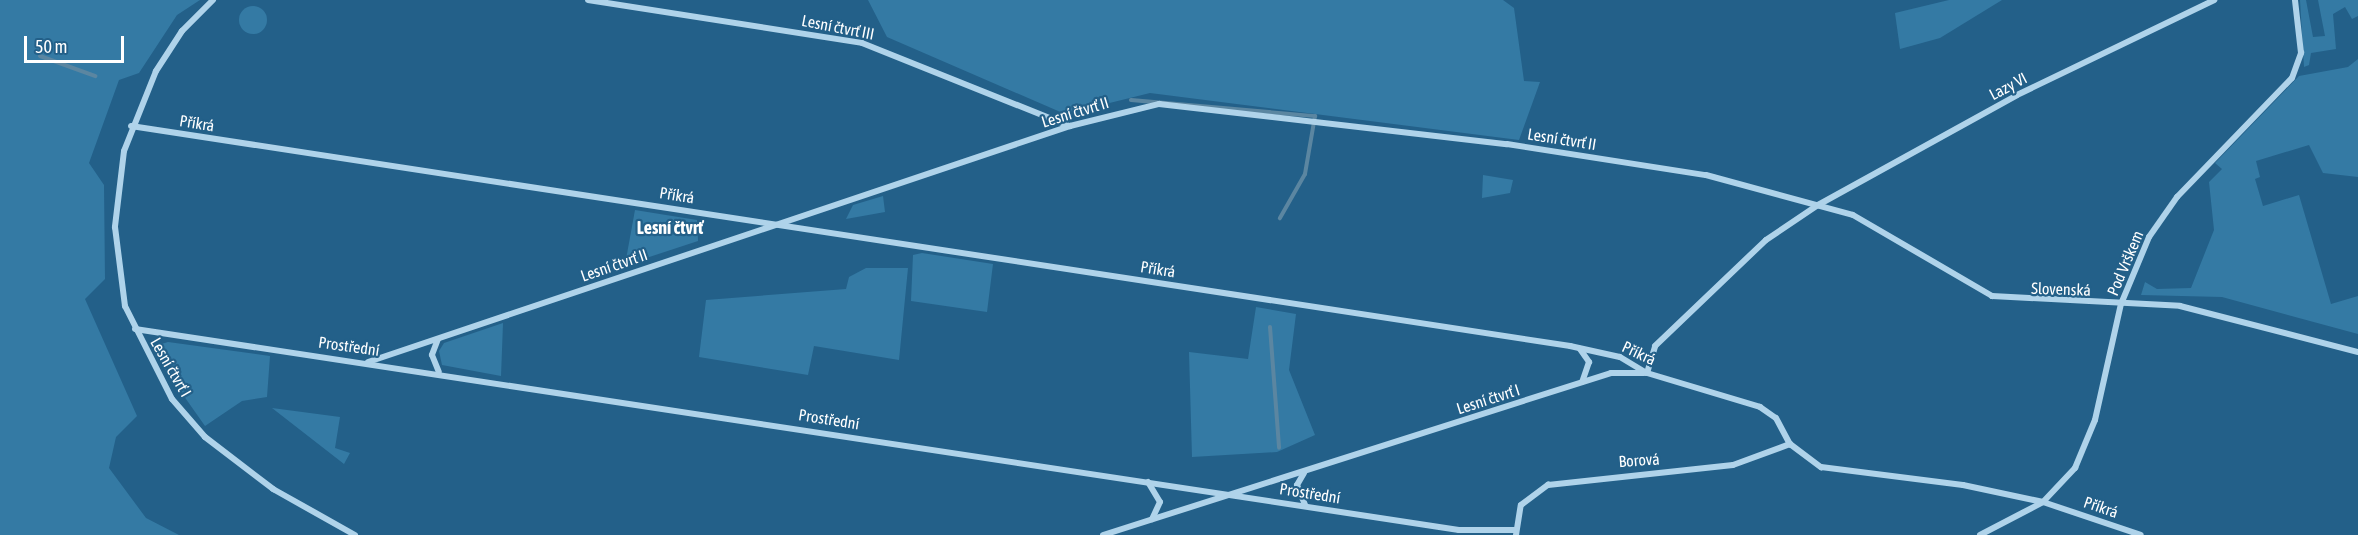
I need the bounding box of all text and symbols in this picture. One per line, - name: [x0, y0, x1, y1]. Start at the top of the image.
- street label: Lesní čtvrť III: [800, 11, 876, 43]
- scale bar: [27, 24, 128, 62]
- text: 50 m: [35, 36, 67, 57]
- street label: Lazy VI: [1986, 68, 2030, 104]
- street label: Lesní čtvrť II: [1039, 93, 1111, 131]
- street label: Příkrá: [178, 111, 216, 135]
- street label: Lesní čtvrť II: [1526, 124, 1598, 154]
- street label: Příkrá: [658, 183, 696, 207]
- district label: Lesní čtvrť: [637, 217, 703, 239]
- street label: Pod Vrškem: [2103, 228, 2147, 298]
- street label: Lesní čtvrť II: [578, 245, 650, 285]
- street label: Příkrá: [1139, 257, 1177, 281]
- street label: Slovenská: [2031, 278, 2091, 300]
- street label: Prostřední: [317, 332, 381, 360]
- street label: Lesní čtvrť I: [146, 334, 196, 400]
- street label: Příkrá: [1619, 337, 1659, 369]
- street label: Lesní čtvrť I: [1454, 380, 1522, 418]
- street label: Prostřední: [797, 405, 861, 433]
- street label: Borová: [1618, 449, 1660, 471]
- street label: Prostřední: [1278, 479, 1342, 507]
- street label: Příkrá: [2081, 492, 2121, 522]

